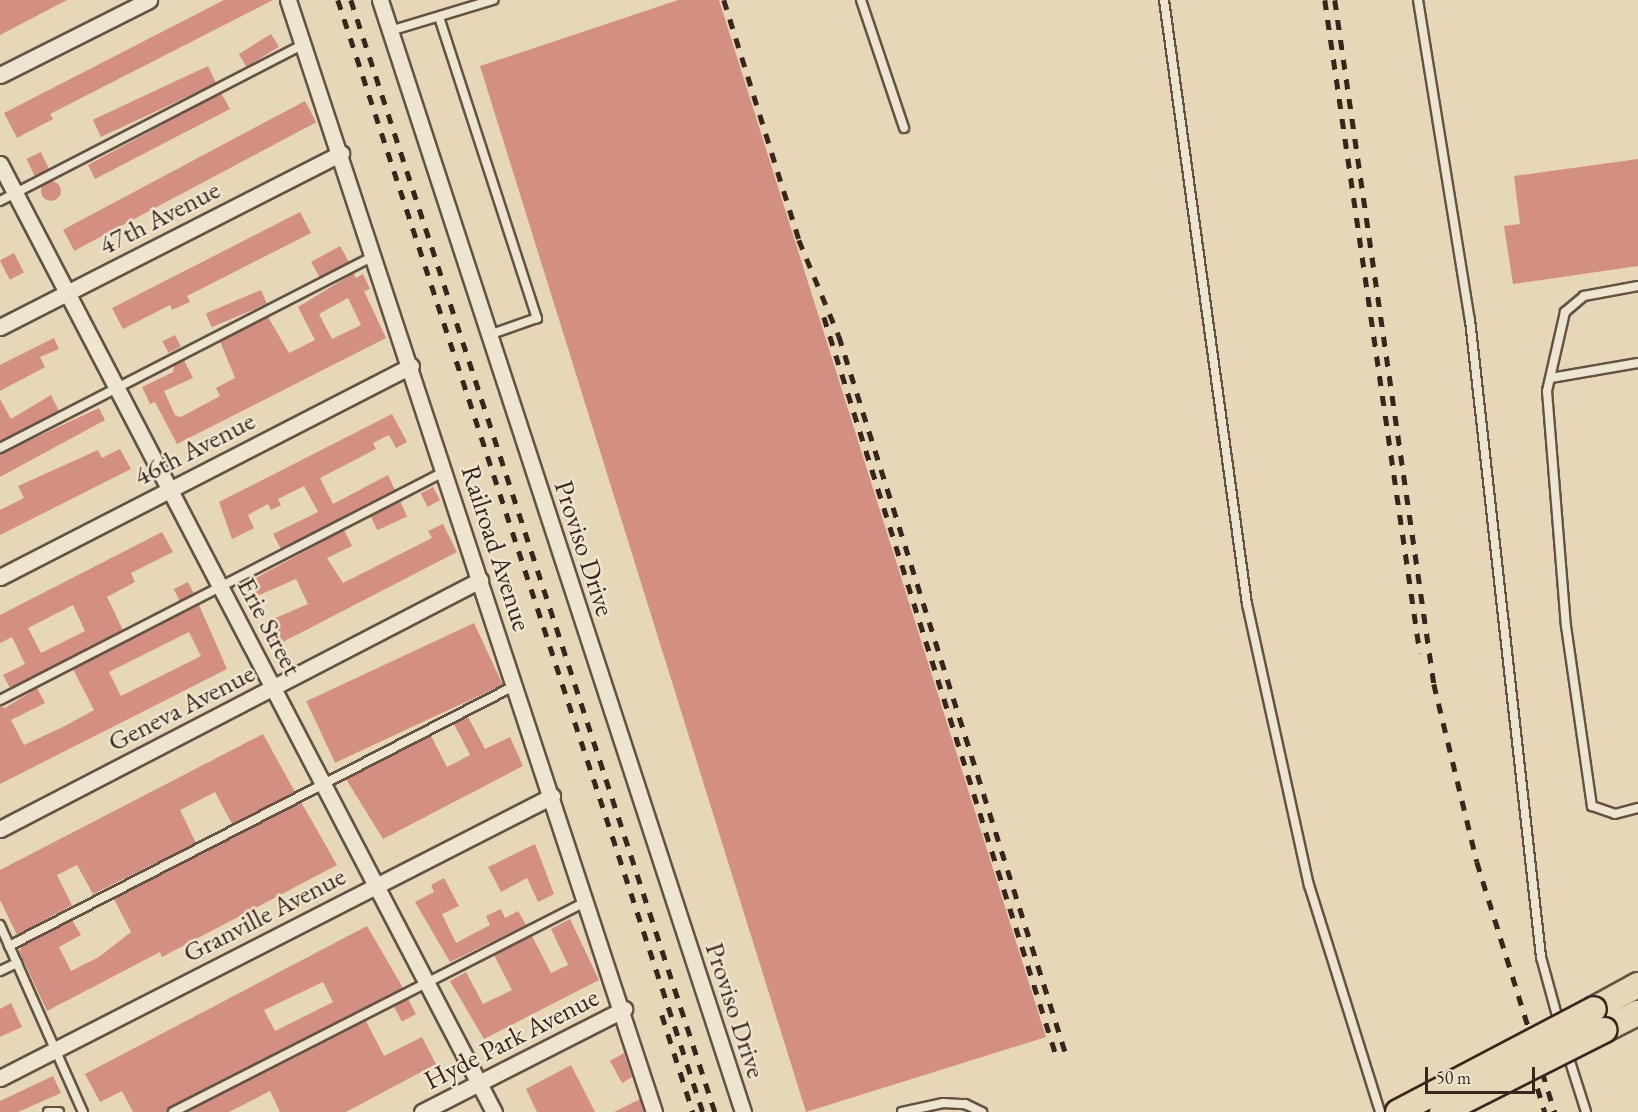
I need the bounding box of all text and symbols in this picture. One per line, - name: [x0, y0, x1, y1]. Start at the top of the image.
- street label: 47th Avenue: [93, 173, 225, 261]
- street label: 46th Avenue: [128, 404, 260, 492]
- street label: Railroad Avenue: [455, 461, 539, 635]
- street label: Proviso Drive: [548, 476, 622, 620]
- street label: Erie Street: [231, 572, 309, 680]
- street label: Geneva Avenue: [102, 656, 260, 758]
- street label: Granville Avenue: [177, 859, 351, 969]
- street label: Proviso Drive: [699, 938, 773, 1082]
- street label: Hyde Park Avenue: [418, 980, 604, 1096]
- scale bar: [1428, 1055, 1538, 1093]
- text: 50 m: [1436, 1066, 1471, 1089]

